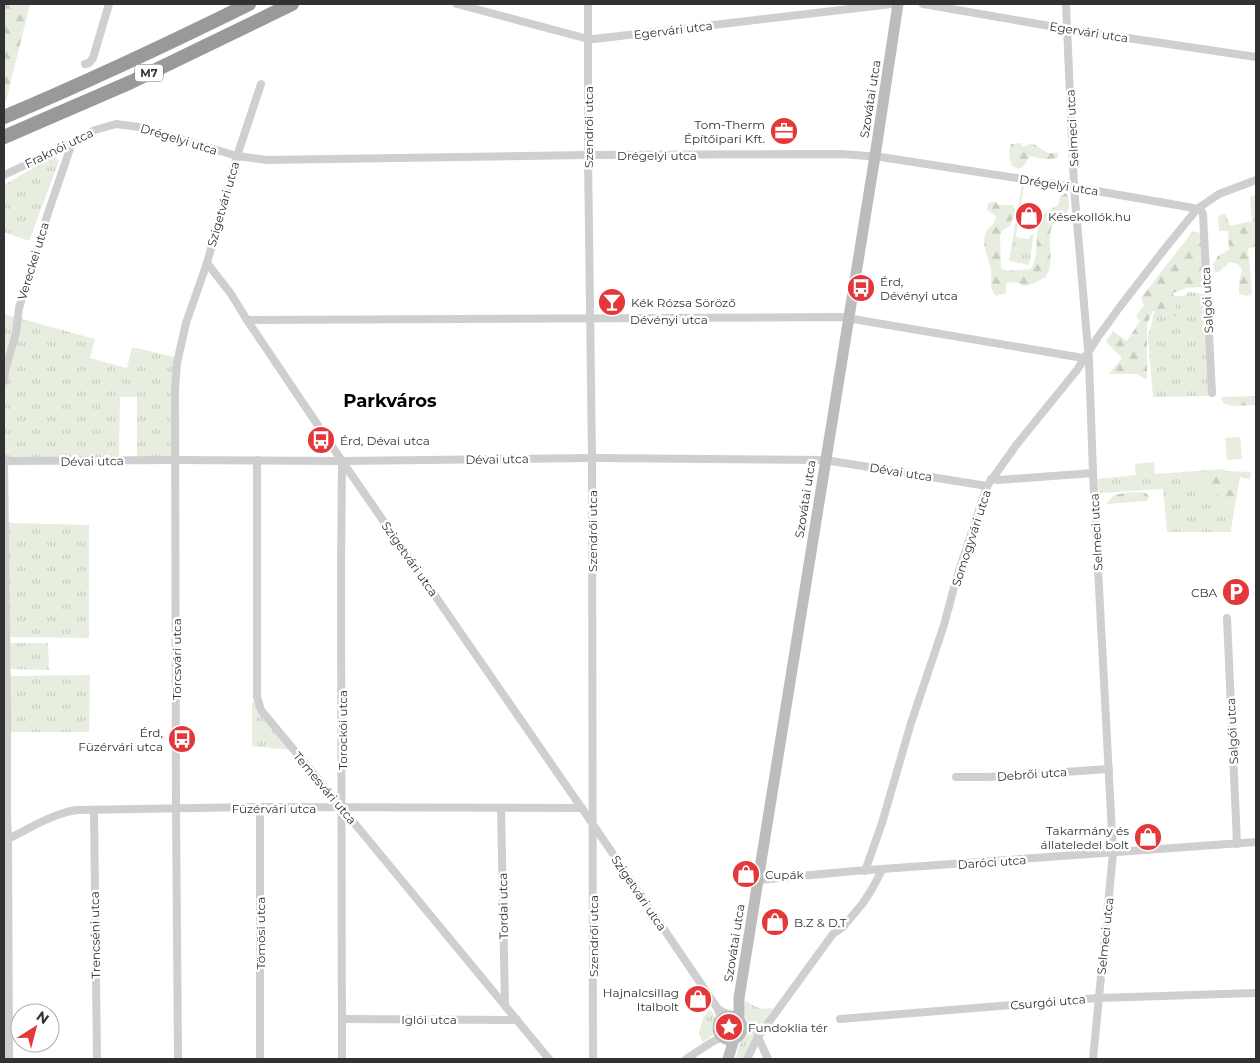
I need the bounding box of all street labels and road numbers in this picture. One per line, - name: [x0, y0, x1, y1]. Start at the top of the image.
- street label: Egervári utca: [633, 18, 713, 42]
- street label: Egervári utca: [1049, 18, 1129, 46]
- street label: Szovátai utca: [856, 59, 884, 139]
- road number: M7: [135, 64, 163, 82]
- street label: Szendrői utca: [581, 86, 596, 168]
- street label: Selmeci utca: [1062, 89, 1082, 167]
- street label: Drégelyi utca: [139, 120, 219, 158]
- street label: Fraknói utca: [22, 125, 96, 171]
- street label: Drégelyi utca: [617, 148, 697, 163]
- street label: Szigetvári utca: [204, 160, 242, 248]
- street label: Drégelyi utca: [1018, 171, 1100, 199]
- street label: Vereckei utca: [14, 220, 52, 302]
- street label: Salgói utca: [1198, 266, 1216, 334]
- street label: Dévényi utca: [630, 312, 708, 327]
- street label: Dévai utca: [465, 451, 529, 467]
- street label: Dévai utca: [60, 453, 124, 469]
- street label: Szovátai utca: [791, 459, 819, 539]
- street label: Dévai utca: [869, 460, 933, 484]
- street label: Somogyvári utca: [948, 488, 994, 588]
- street label: Szendrői utca: [585, 490, 600, 572]
- street label: Selmeci utca: [1086, 493, 1106, 571]
- street label: Szigetvári utca: [379, 519, 441, 599]
- street label: Törcsvári utca: [169, 618, 184, 700]
- street label: Torockói utca: [335, 690, 350, 770]
- street label: Salgói utca: [1223, 697, 1241, 765]
- street label: Temesvári utca: [290, 749, 360, 827]
- street label: Debrői utca: [996, 764, 1068, 784]
- street label: Füzérvári utca: [232, 801, 316, 816]
- street label: Szigetvári utca: [608, 852, 670, 934]
- street label: Daróci utca: [957, 852, 1027, 872]
- street label: Tordai utca: [495, 873, 511, 939]
- street label: Trencséni utca: [87, 891, 103, 979]
- street label: Szendrői utca: [586, 895, 601, 977]
- street label: Tömösi utca: [253, 897, 268, 969]
- street label: Selmeci utca: [1093, 897, 1117, 975]
- street label: Szovátai utca: [720, 903, 748, 983]
- street label: Csurgói utca: [1010, 991, 1086, 1013]
- street label: Iglói utca: [401, 1012, 457, 1027]

